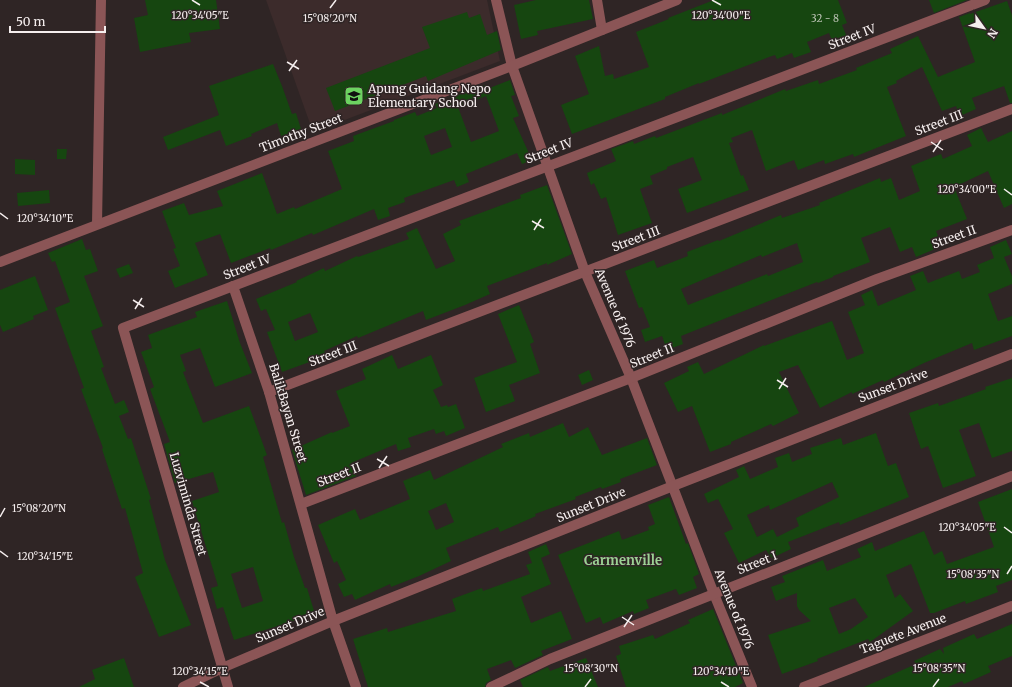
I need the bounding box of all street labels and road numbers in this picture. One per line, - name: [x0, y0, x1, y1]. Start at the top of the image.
- street label: Street IV: [826, 20, 879, 52]
- street label: Street III: [913, 106, 965, 139]
- street label: Timothy Street: [257, 110, 345, 155]
- street label: Street IV: [523, 134, 576, 166]
- street label: Street III: [610, 222, 662, 255]
- street label: Street II: [930, 222, 978, 251]
- street label: Street IV: [221, 250, 274, 282]
- street label: Avenue of 1976: [592, 265, 639, 350]
- street label: Street III: [307, 337, 359, 370]
- street label: Street II: [628, 340, 676, 371]
- street label: BalikBayan Street: [266, 361, 311, 465]
- street label: Sunset Drive: [856, 365, 930, 406]
- street label: Luzviminda Street: [167, 450, 211, 558]
- street label: Street II: [315, 459, 363, 490]
- street label: Sunset Drive: [554, 484, 628, 525]
- street label: Street I: [735, 548, 779, 577]
- street label: Avenue of 1976: [711, 566, 757, 651]
- street label: Sunset Drive: [253, 603, 326, 646]
- street label: Taguete Avenue: [858, 610, 948, 657]

